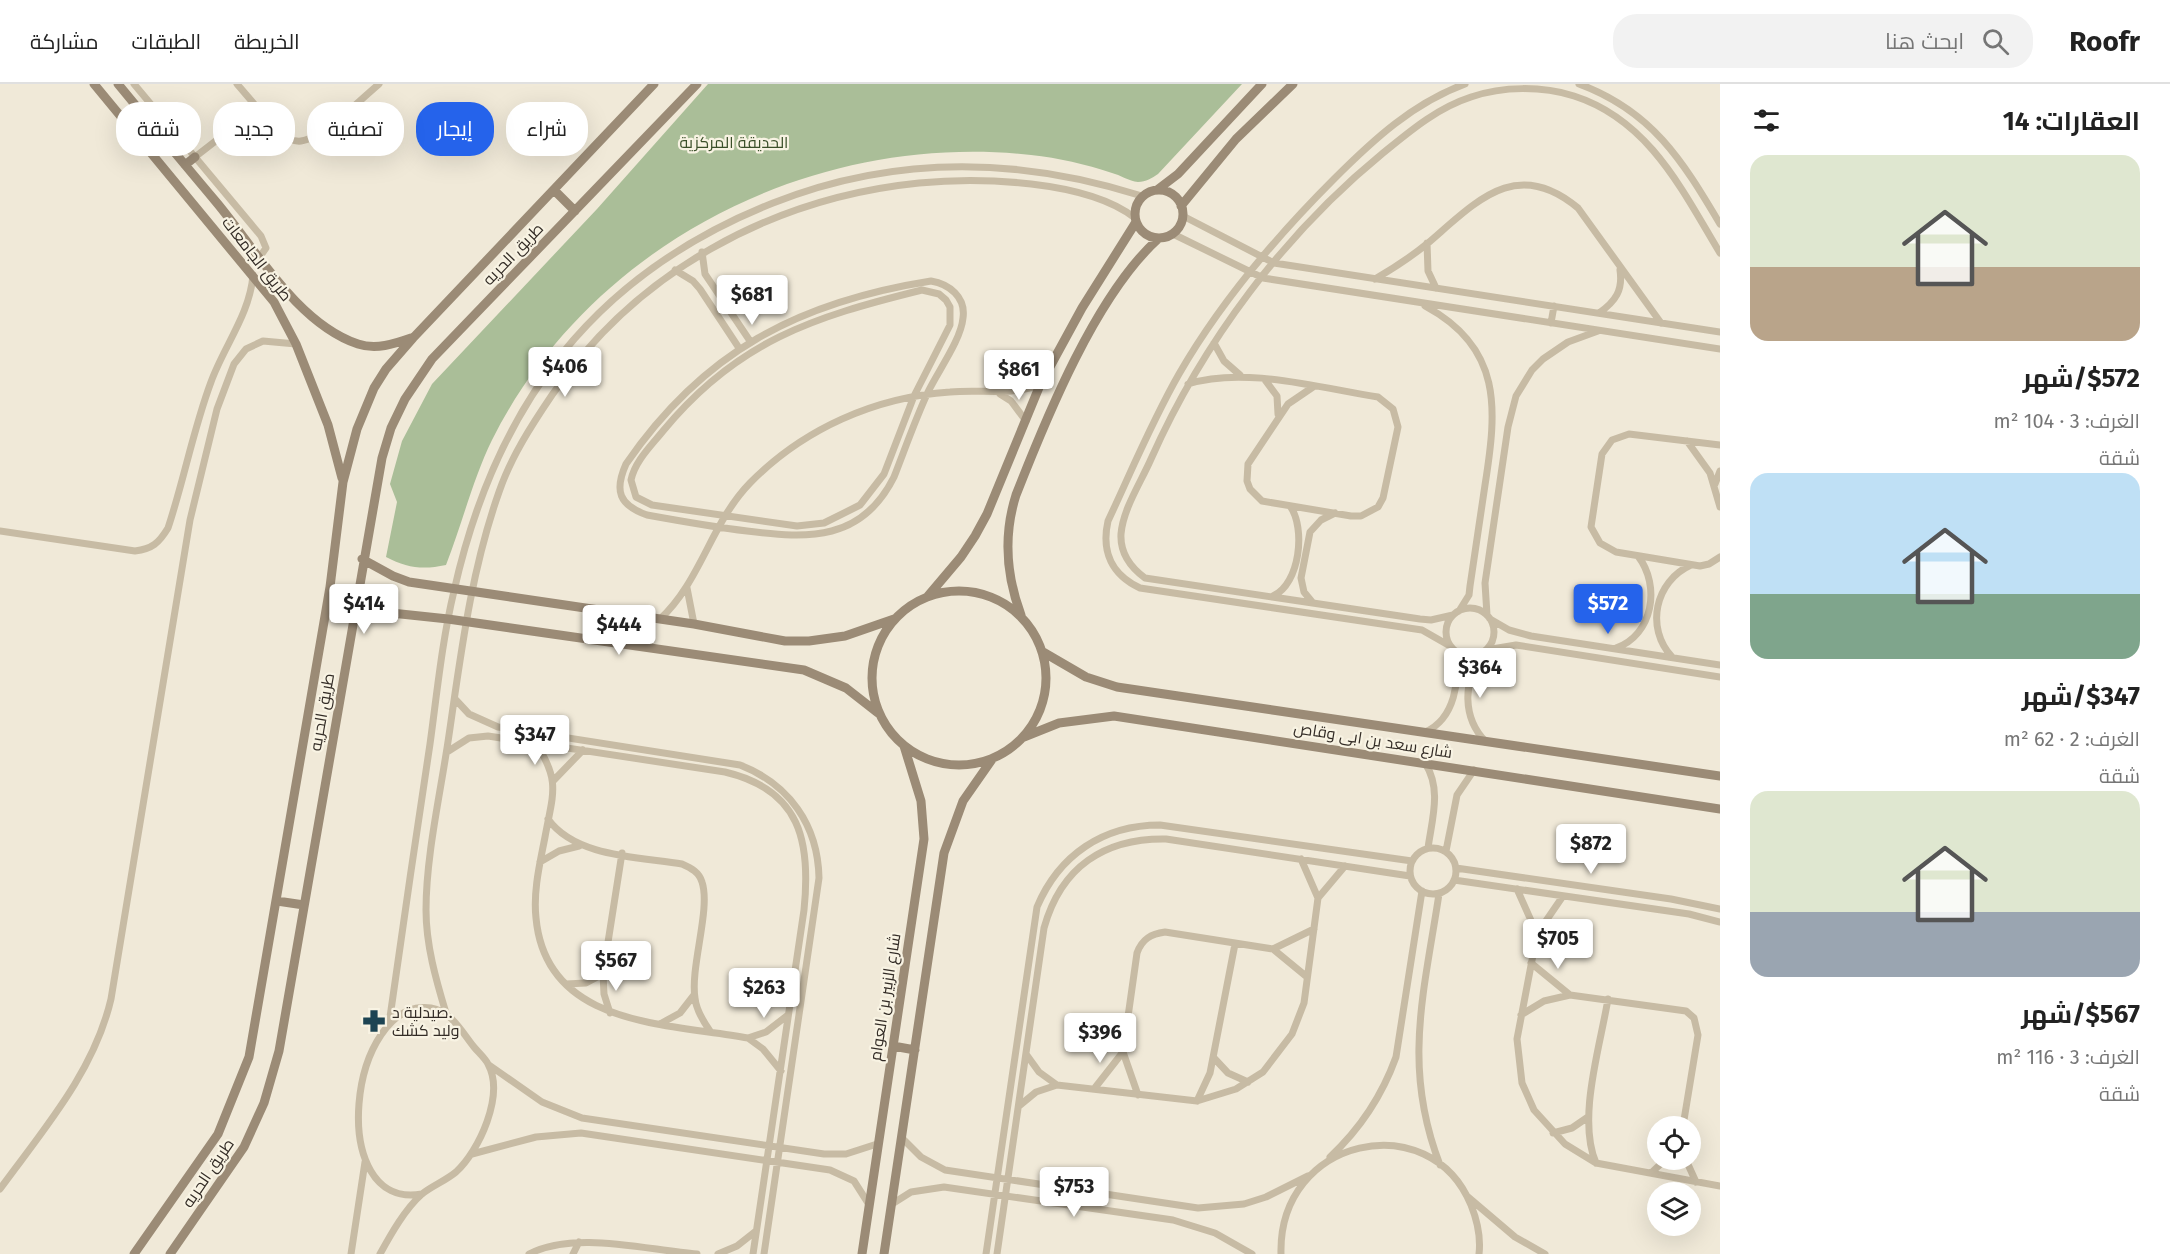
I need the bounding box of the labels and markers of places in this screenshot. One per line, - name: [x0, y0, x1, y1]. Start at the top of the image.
- pin: $681: [716, 275, 788, 326]
- pin: $406: [529, 347, 601, 398]
- pin: $861: [983, 350, 1055, 401]
- pin: $414: [328, 584, 400, 635]
- pin: $572: [1572, 584, 1644, 635]
- pin: $444: [583, 605, 655, 656]
- pin: $364: [1444, 648, 1516, 699]
- pin: $347: [499, 715, 571, 766]
- pin: $872: [1555, 824, 1627, 875]
- pin: $705: [1522, 919, 1594, 970]
- pin: $567: [580, 941, 652, 992]
- pin: $263: [728, 968, 800, 1019]
- place label: صيدلية د. وليد كشك: [392, 1003, 459, 1040]
- pharmacy icon: صيدلية د. وليد كشك: [361, 1008, 387, 1034]
- pin: $396: [1064, 1013, 1136, 1064]
- pin: $753: [1038, 1167, 1110, 1218]

